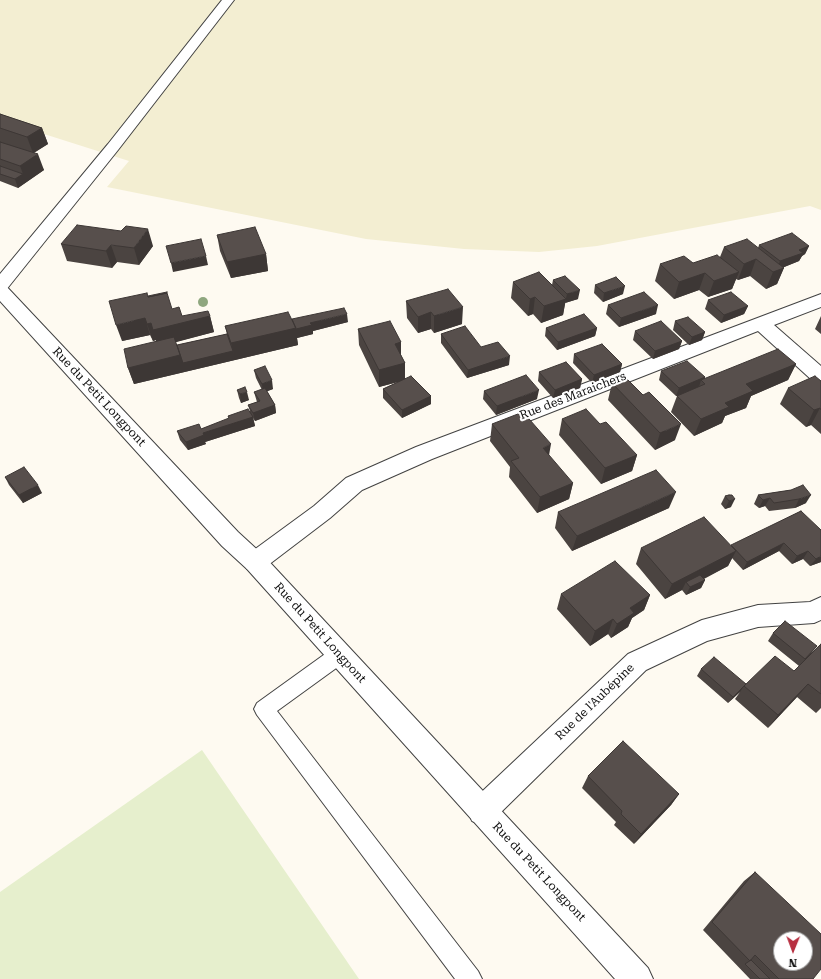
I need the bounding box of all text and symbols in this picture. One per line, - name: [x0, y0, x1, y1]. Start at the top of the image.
- street label: Rue du Petit Longpont: [49, 345, 149, 449]
- street label: Rue des Maraichers: [518, 369, 628, 423]
- street label: Rue du Petit Longpont: [271, 580, 369, 686]
- street label: Rue de l'Aubépine: [553, 661, 637, 743]
- street label: Rue du Petit Longpont: [489, 820, 589, 924]
- north arrow: [773, 931, 813, 971]
- text: N: [788, 956, 797, 969]

